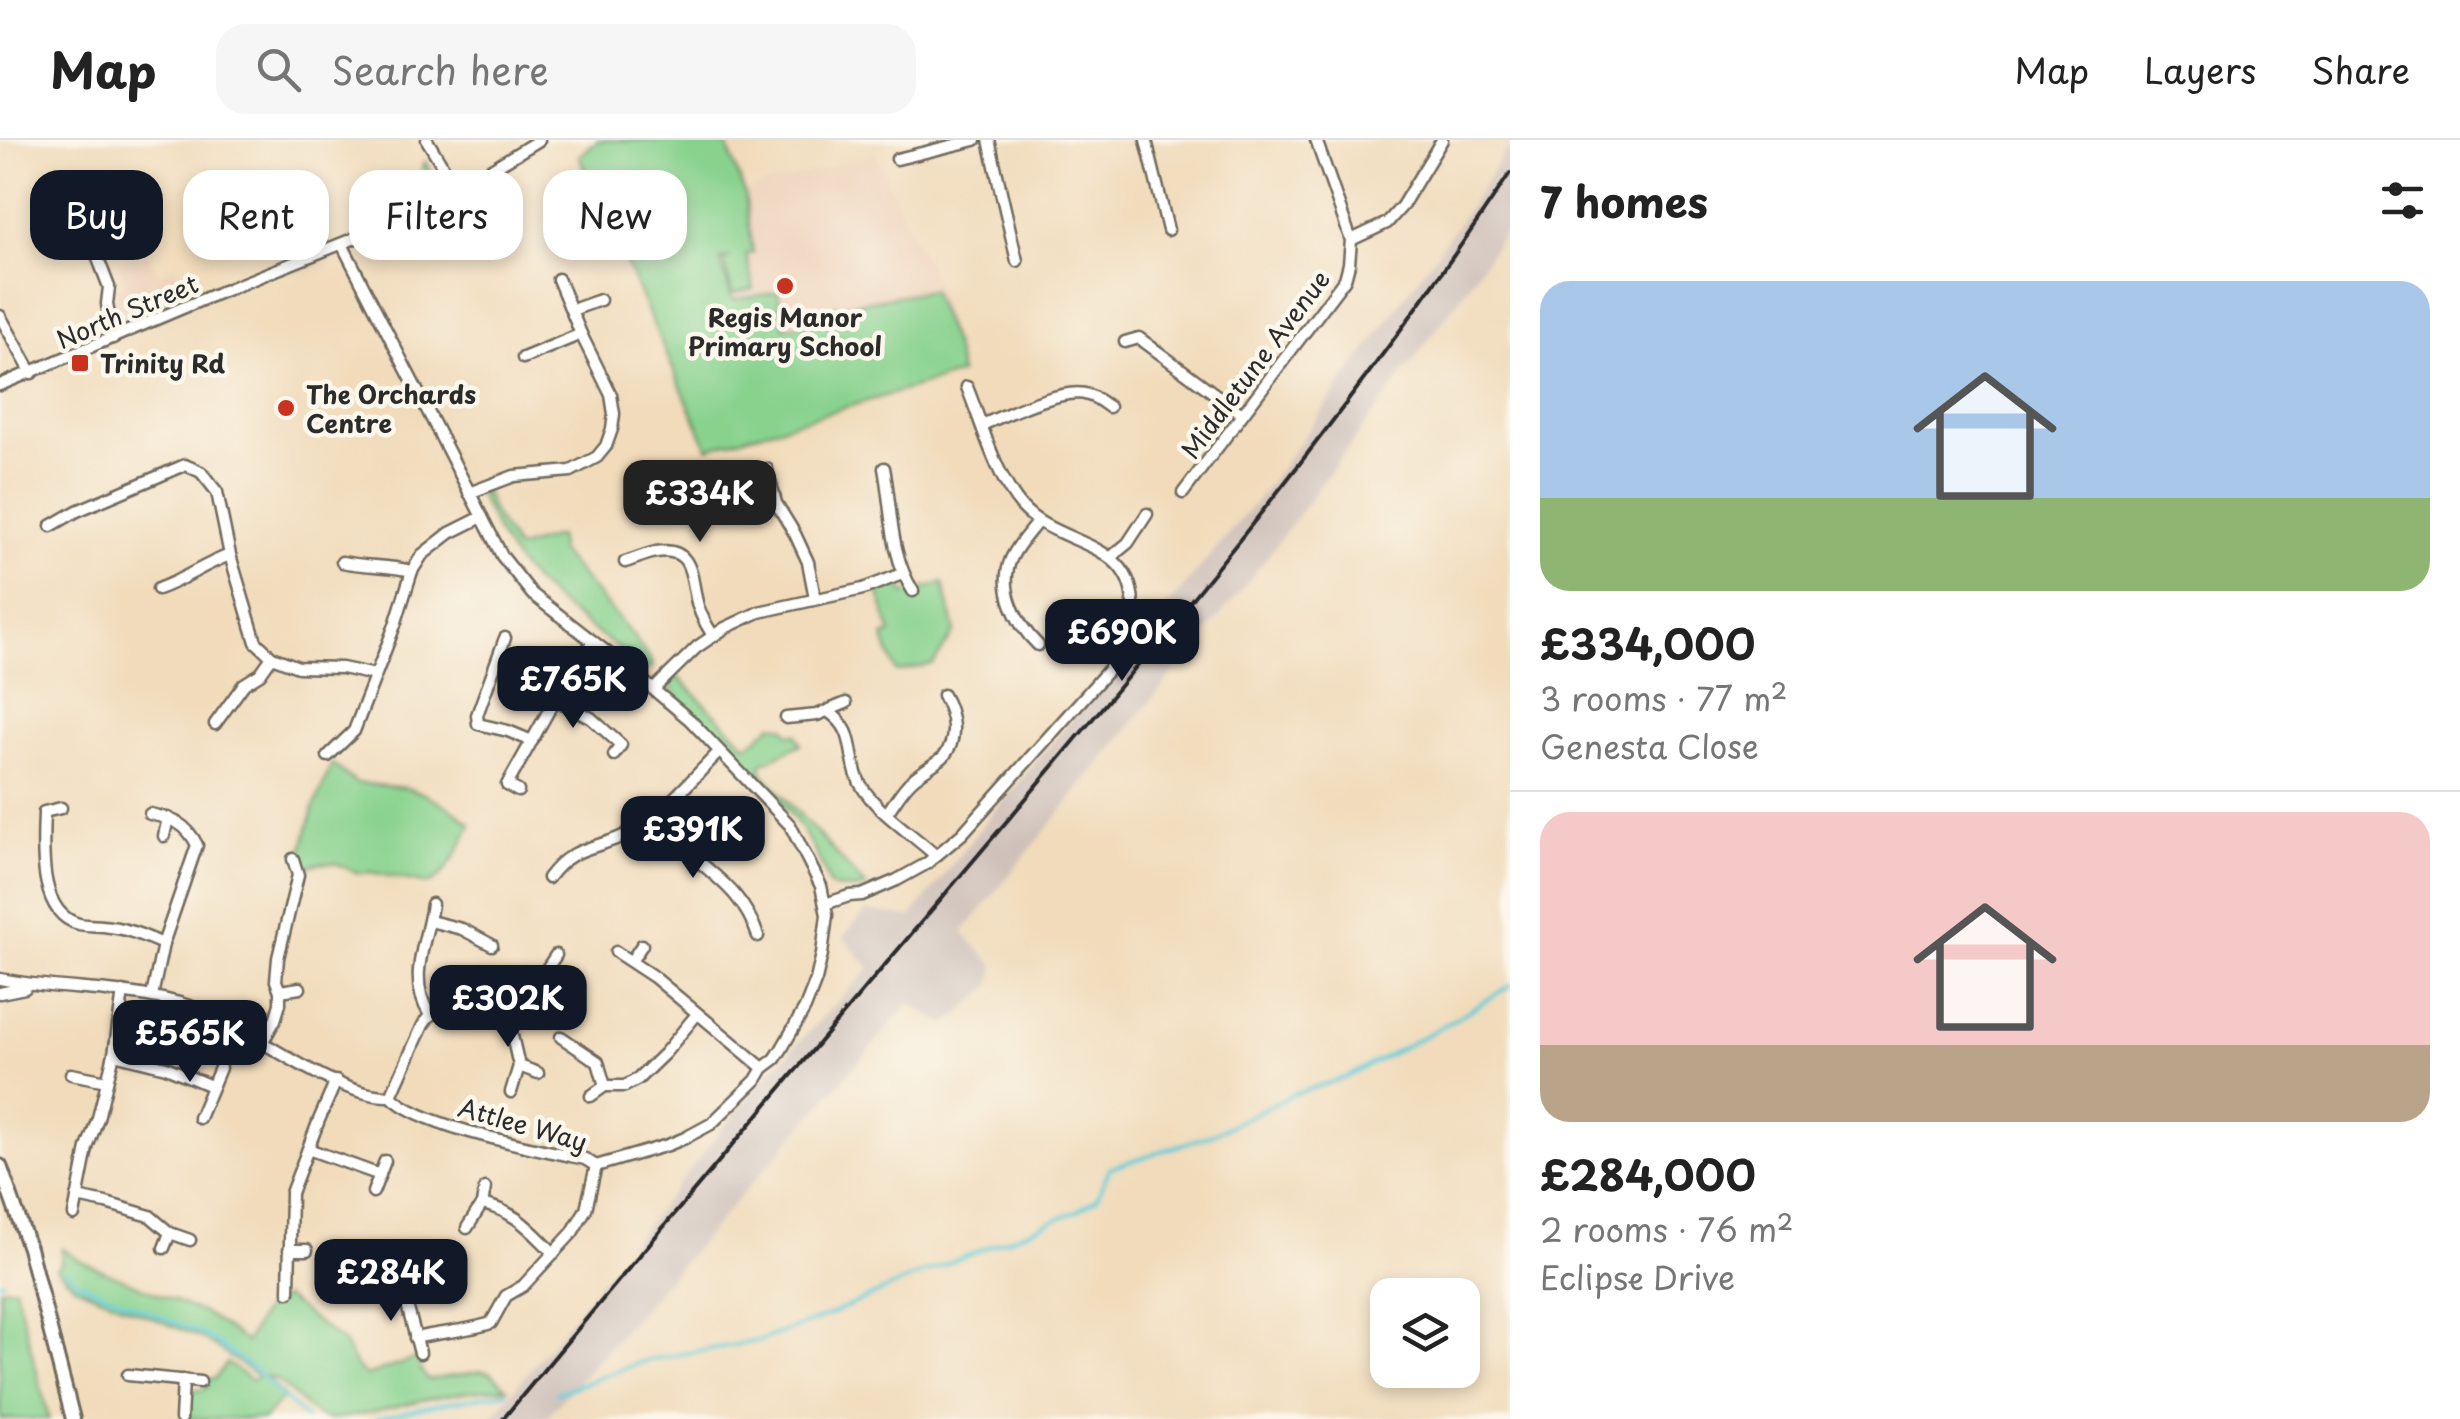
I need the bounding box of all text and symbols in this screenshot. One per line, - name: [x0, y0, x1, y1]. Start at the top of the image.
- search box: [216, 24, 916, 114]
- text: Map: [50, 33, 156, 105]
- text: Search here: [331, 41, 549, 98]
- icon: search: [251, 42, 306, 97]
- text: Map: [2014, 43, 2089, 96]
- text: Layers: [2144, 43, 2256, 96]
- text: Share: [2311, 43, 2410, 96]
- text: 7 homes: [1540, 169, 1708, 232]
- chip: Buy: [30, 170, 163, 260]
- chip: Rent: [183, 170, 329, 260]
- chip: Filters: [349, 170, 523, 260]
- chip: New: [543, 170, 687, 260]
- icon: filters: [2375, 173, 2430, 228]
- street label: Middletune Avenue: [1171, 262, 1339, 466]
- street label: North Street: [50, 264, 204, 358]
- marker: Regis Manor Primary School: [774, 275, 796, 297]
- place label: Regis Manor Primary School: [688, 298, 882, 365]
- place label: Trinity Rd: [100, 344, 226, 382]
- icon: home: [1895, 346, 2075, 526]
- marker: Trinity Rd: [69, 352, 91, 374]
- place label: The Orchards Centre: [306, 375, 476, 442]
- marker: The Orchards Centre: [275, 397, 297, 419]
- pin: £334K: [630, 460, 770, 545]
- text: £334K: [645, 468, 755, 516]
- pin: £690K: [1052, 599, 1192, 684]
- text: £690K: [1067, 607, 1177, 655]
- text: £334,000: [1540, 611, 1755, 674]
- pin: £765K: [503, 646, 643, 731]
- text: £765K: [519, 654, 627, 702]
- text: 3 rooms · 77 m²: [1540, 674, 1788, 722]
- text: Genesta Close: [1540, 722, 1759, 770]
- pin: £391K: [623, 796, 763, 881]
- text: £391K: [643, 804, 743, 852]
- icon: home: [1895, 877, 2075, 1057]
- pin: £302K: [438, 965, 578, 1050]
- text: £302K: [452, 973, 564, 1021]
- pin: £565K: [120, 1000, 260, 1085]
- text: £565K: [135, 1008, 245, 1056]
- street label: Attlee Way: [454, 1087, 592, 1161]
- text: £284,000: [1540, 1142, 1756, 1205]
- text: 2 rooms · 76 m²: [1540, 1205, 1794, 1253]
- pin: £284K: [321, 1239, 461, 1324]
- text: £284K: [336, 1247, 446, 1295]
- text: Eclipse Drive: [1540, 1253, 1735, 1301]
- map controls: [1370, 1278, 1480, 1388]
- button: layers: [1370, 1278, 1480, 1388]

